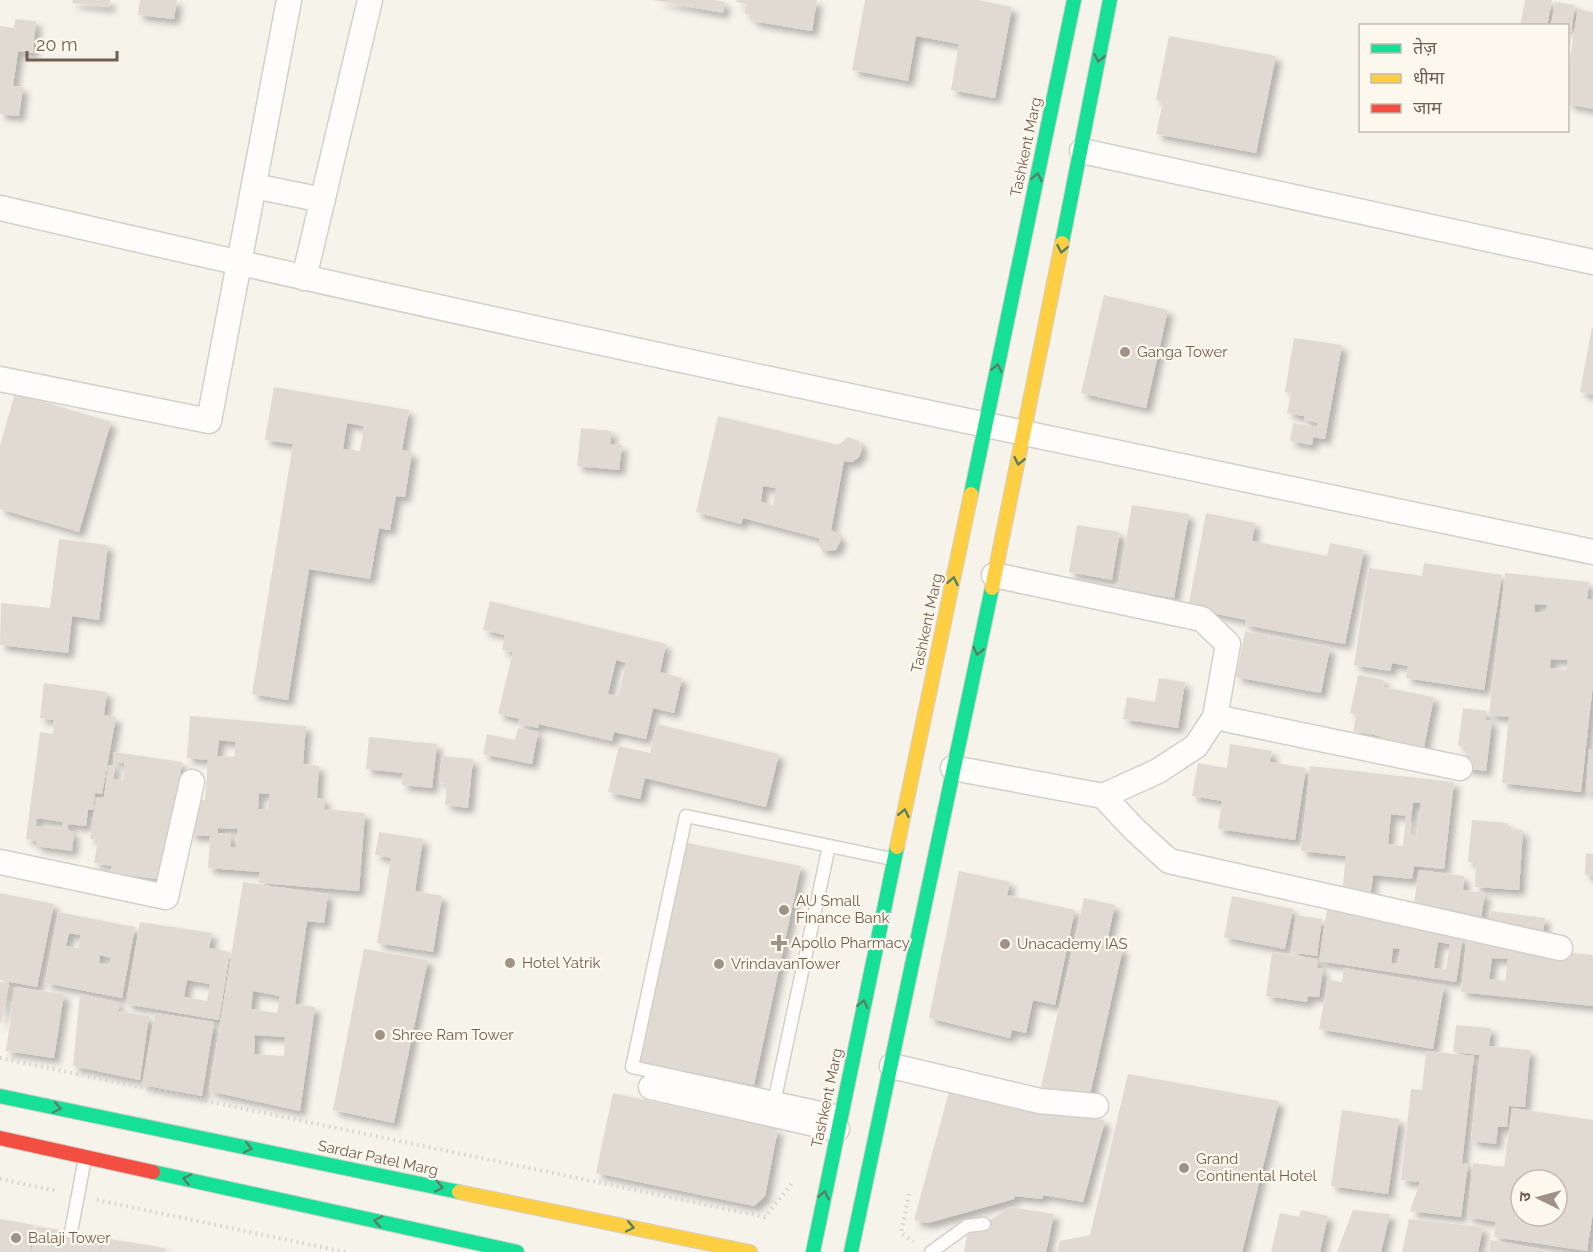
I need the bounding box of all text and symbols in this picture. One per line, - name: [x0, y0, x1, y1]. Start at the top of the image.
- scale bar: [27, 24, 117, 62]
- legend: [1359, 24, 1569, 132]
- text: 20 m: [36, 34, 78, 55]
- text: तेज़: [1413, 37, 1437, 58]
- one-way arrow: [1093, 52, 1106, 62]
- text: धीमा: [1413, 67, 1444, 88]
- street label: Tashkent Marg: [1007, 96, 1045, 198]
- text: जाम: [1413, 97, 1443, 118]
- one-way arrow: [1030, 173, 1043, 183]
- one-way arrow: [1056, 244, 1069, 254]
- place label: Ganga Tower: [1137, 343, 1228, 361]
- marker: Ganga Tower: [1118, 345, 1132, 359]
- one-way arrow: [990, 363, 1003, 373]
- one-way arrow: [1013, 455, 1026, 465]
- street label: Tashkent Marg: [908, 572, 946, 674]
- one-way arrow: [945, 576, 958, 586]
- one-way arrow: [972, 646, 985, 656]
- one-way arrow: [897, 808, 910, 818]
- place label: AU Small Finance Bank: [796, 892, 889, 927]
- marker: AU Small Finance Bank: [777, 903, 791, 917]
- place label: Apollo Pharmacy: [791, 934, 910, 952]
- place label: Unacademy IAS: [1017, 935, 1128, 953]
- marker: Apollo Pharmacy: [772, 936, 786, 950]
- marker: Unacademy IAS: [998, 937, 1012, 951]
- place label: Hotel Yatrik: [522, 954, 600, 972]
- place label: VrindavanTower: [731, 955, 841, 973]
- marker: Hotel Yatrik: [503, 956, 517, 970]
- marker: VrindavanTower: [712, 957, 726, 971]
- one-way arrow: [856, 999, 869, 1009]
- place label: Shree Ram Tower: [392, 1026, 514, 1044]
- marker: Shree Ram Tower: [373, 1028, 387, 1042]
- street label: Tashkent Marg: [808, 1047, 846, 1149]
- one-way arrow: [52, 1101, 62, 1114]
- street label: Sardar Patel Marg: [316, 1136, 440, 1180]
- one-way arrow: [243, 1140, 253, 1153]
- place label: Grand Continental Hotel: [1196, 1150, 1318, 1185]
- marker: Grand Continental Hotel: [1177, 1161, 1191, 1175]
- north arrow: [1509, 1168, 1569, 1228]
- one-way arrow: [182, 1173, 192, 1186]
- one-way arrow: [434, 1180, 444, 1193]
- one-way arrow: [817, 1190, 830, 1200]
- text: उ: [1515, 1191, 1534, 1202]
- one-way arrow: [373, 1215, 383, 1228]
- one-way arrow: [625, 1220, 635, 1233]
- place label: Balaji Tower: [28, 1229, 111, 1247]
- marker: Balaji Tower: [9, 1231, 23, 1245]

